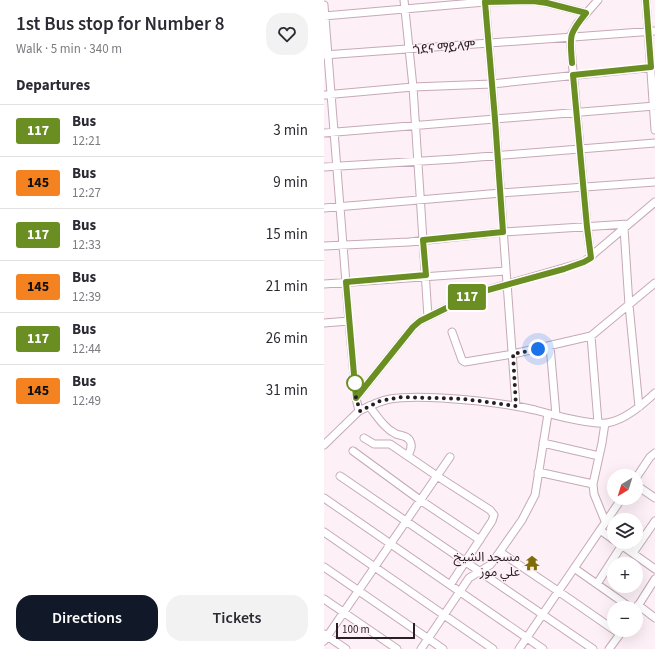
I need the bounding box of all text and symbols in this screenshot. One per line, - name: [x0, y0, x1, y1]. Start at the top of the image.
- text: 1st Bus stop for Number 8: [16, 11, 225, 38]
- button: heart: [266, 13, 308, 55]
- street label: ጎደና ማይላም: [412, 37, 477, 59]
- text: Walk · 5 min · 340 m: [16, 40, 122, 58]
- text: Departures: [16, 75, 90, 96]
- text: Bus: [72, 111, 96, 132]
- text: 3 min: [273, 120, 308, 141]
- text: 117: [27, 121, 49, 141]
- text: 12:21: [72, 132, 101, 150]
- text: Bus: [72, 163, 96, 184]
- text: 9 min: [273, 172, 308, 193]
- text: 145: [27, 173, 49, 193]
- text: 12:27: [72, 184, 101, 202]
- text: Bus: [72, 215, 96, 236]
- text: 15 min: [266, 224, 308, 245]
- text: 117: [27, 225, 49, 245]
- text: 12:33: [72, 236, 101, 254]
- text: Bus: [72, 267, 96, 288]
- text: 21 min: [266, 276, 308, 297]
- text: 145: [27, 277, 49, 297]
- line badge: 117: [444, 284, 490, 310]
- text: 117: [456, 287, 478, 307]
- text: 12:39: [72, 288, 101, 306]
- text: Bus: [72, 319, 96, 340]
- text: 26 min: [266, 328, 308, 349]
- text: 117: [27, 329, 49, 349]
- your location: [528, 339, 548, 359]
- text: 12:44: [72, 340, 101, 358]
- text: Bus: [72, 371, 96, 392]
- unlabelled marker: [346, 374, 364, 392]
- text: 31 min: [266, 380, 308, 401]
- text: 145: [27, 381, 49, 401]
- text: 12:49: [72, 392, 101, 410]
- north arrow: [607, 469, 643, 505]
- map controls: [607, 469, 643, 637]
- button: layers: [607, 513, 643, 549]
- place label: مسجد الشيخ علي موز: [454, 548, 520, 582]
- temple icon: مسجد الشيخ علي موز: [523, 554, 541, 572]
- button: +: [607, 557, 643, 593]
- button: Directions: [16, 595, 158, 641]
- button: Tickets: [166, 595, 308, 641]
- button: −: [607, 601, 643, 637]
- scale bar: [336, 621, 415, 640]
- text: 100 m: [342, 622, 370, 637]

